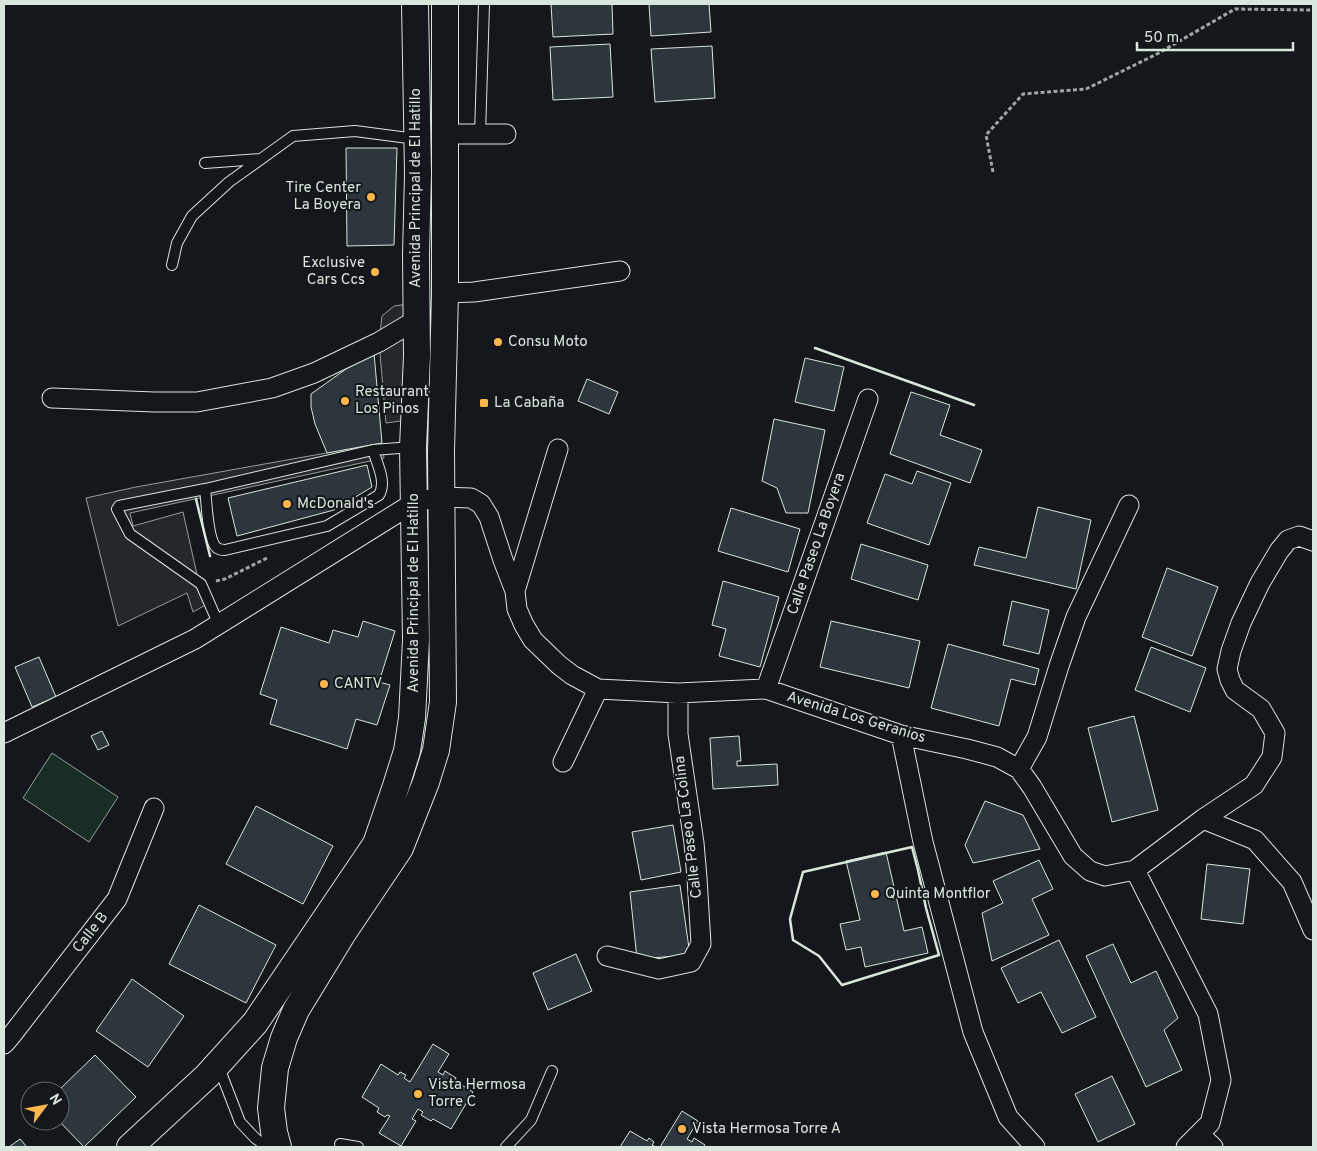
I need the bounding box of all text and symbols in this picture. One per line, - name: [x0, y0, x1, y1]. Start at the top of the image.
- scale bar: [1137, 20, 1293, 52]
- text: 50 m: [1144, 29, 1179, 48]
- street label: Avenida Principal de El Hatillo: [407, 88, 426, 288]
- place label: Tire Center La Boyera: [286, 179, 361, 215]
- marker: Tire Center La Boyera: [365, 191, 377, 203]
- place label: Exclusive Cars Ccs: [302, 254, 365, 290]
- marker: Exclusive Cars Ccs: [369, 266, 381, 278]
- place label: Consu Moto: [508, 333, 588, 352]
- marker: Consu Moto: [492, 336, 504, 348]
- place label: Restaurant Los Pinos: [355, 383, 429, 419]
- place label: La Cabaña: [494, 394, 564, 413]
- marker: Restaurant Los Pinos: [339, 395, 351, 407]
- marker: La Cabaña: [478, 397, 490, 409]
- street label: Calle Paseo La Boyera: [784, 471, 850, 617]
- street label: Avenida Principal de El Hatillo: [405, 493, 424, 693]
- place label: McDonald's: [297, 495, 374, 514]
- marker: McDonald's: [281, 498, 293, 510]
- place label: CANTV: [334, 675, 382, 694]
- marker: CANTV: [318, 678, 330, 690]
- street label: Avenida Los Geranios: [784, 688, 928, 748]
- street label: Calle Paseo La Colina: [671, 755, 707, 899]
- place label: Quinta Montflor: [885, 885, 991, 904]
- marker: Quinta Montflor: [869, 888, 881, 900]
- street label: Calle B: [69, 909, 113, 957]
- place label: Vista Hermosa Torre C: [428, 1076, 526, 1112]
- north arrow: [20, 1081, 70, 1131]
- marker: Vista Hermosa Torre C: [412, 1088, 424, 1100]
- text: N: [45, 1091, 65, 1109]
- place label: Vista Hermosa Torre A: [692, 1120, 841, 1139]
- marker: Vista Hermosa Torre A: [676, 1123, 688, 1135]

